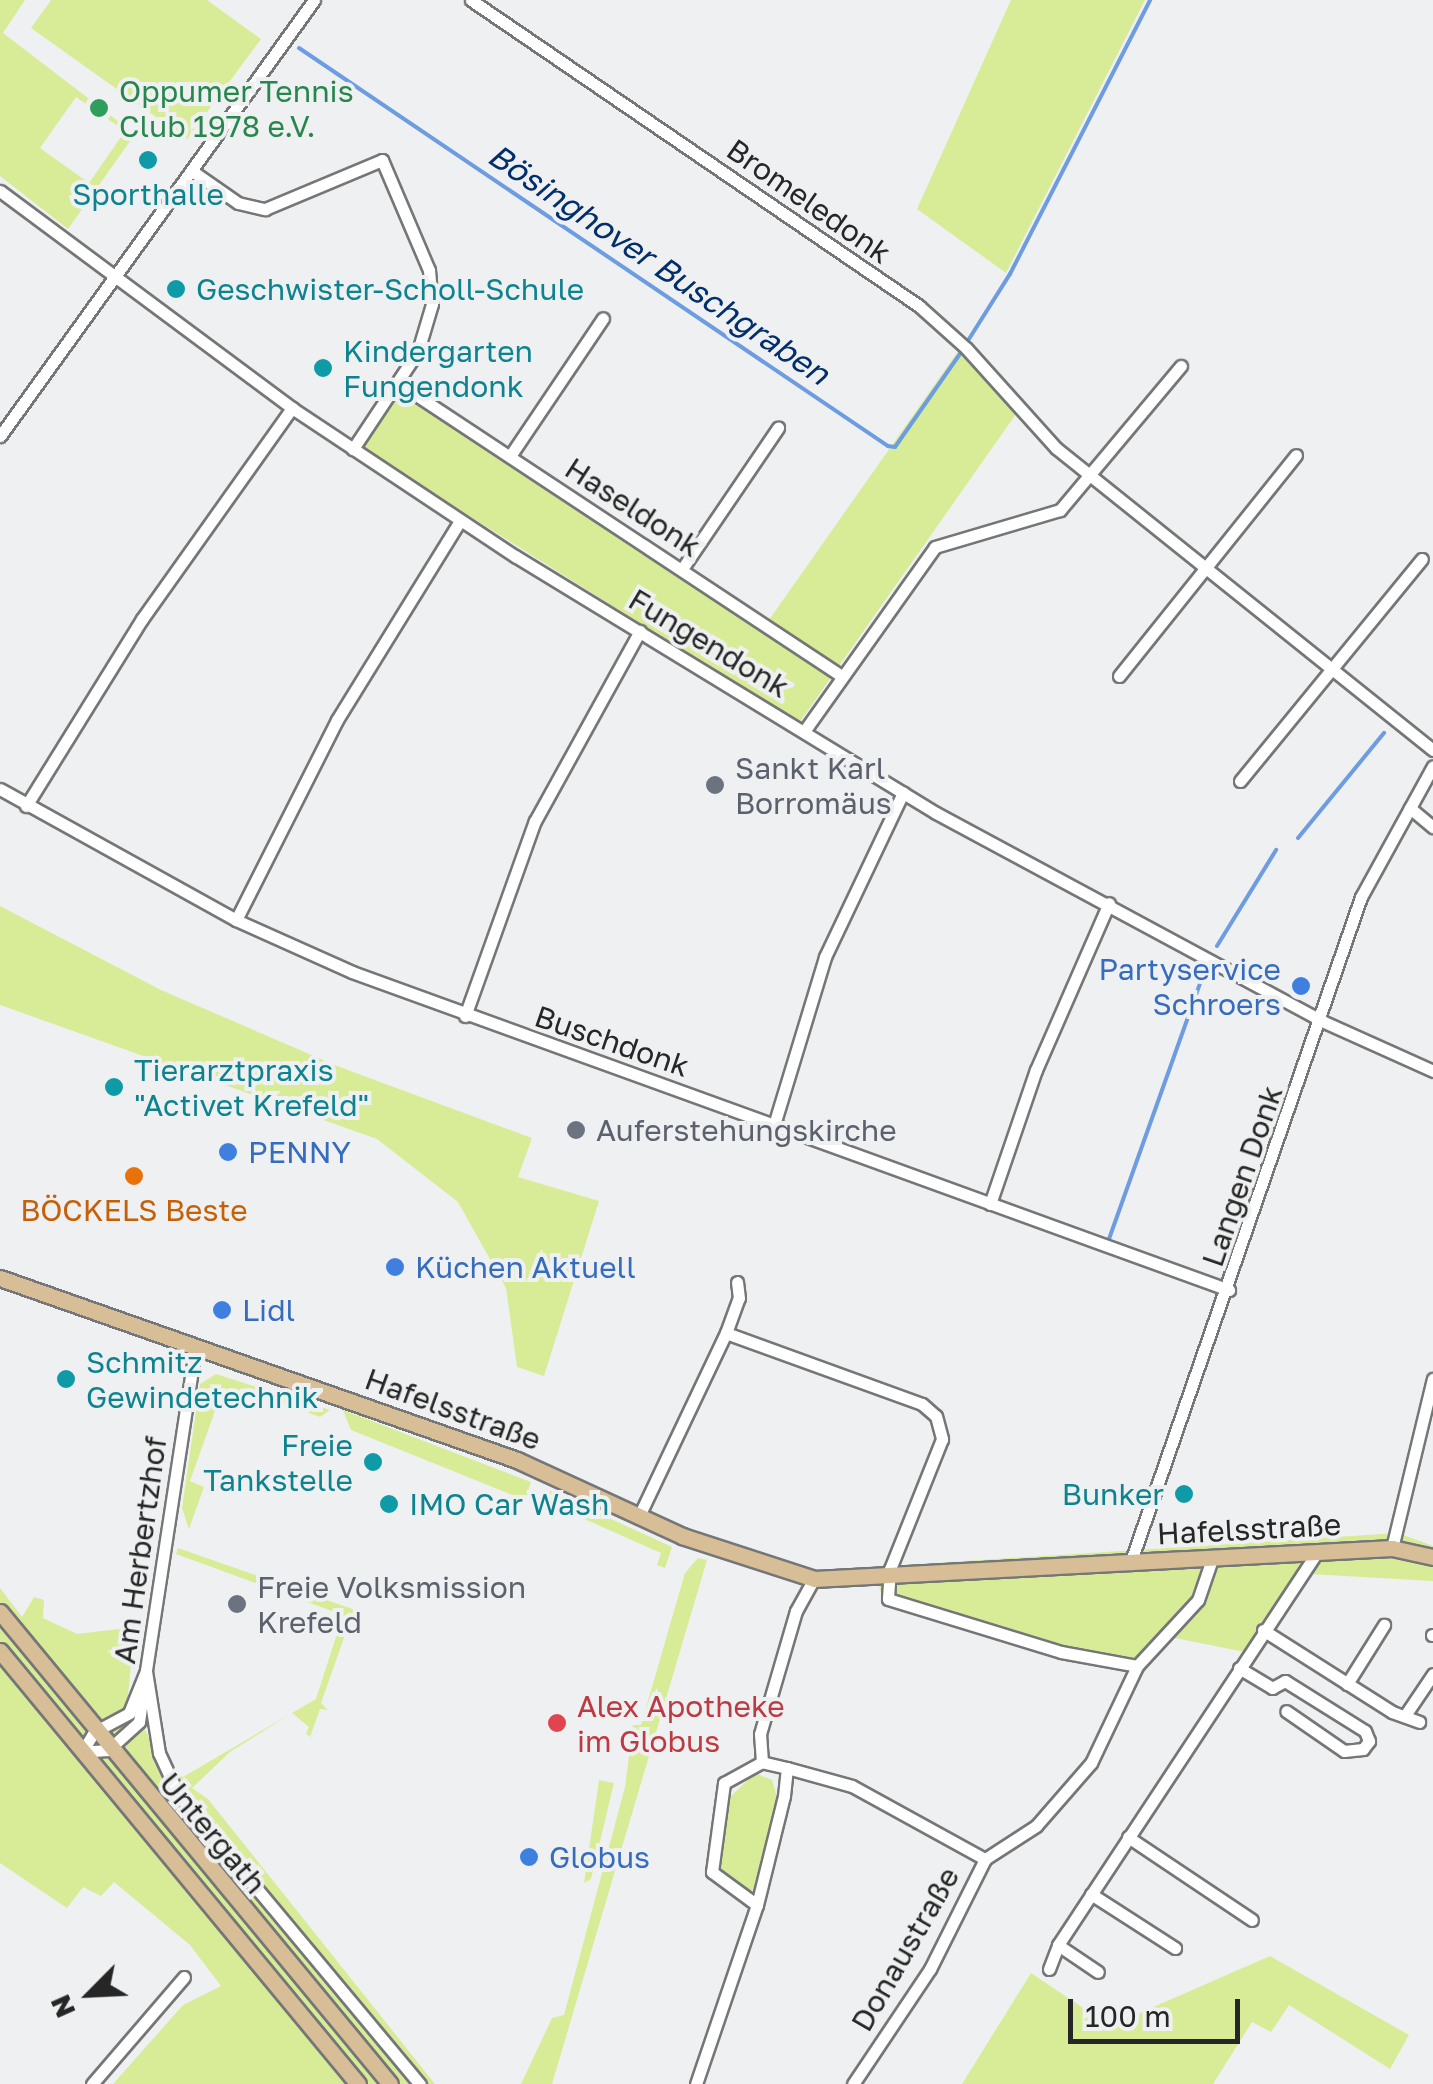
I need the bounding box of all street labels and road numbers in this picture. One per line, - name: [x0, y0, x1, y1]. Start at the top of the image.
- street label: Bromeledonk: [720, 131, 898, 271]
- street label: Haseldonk: [559, 450, 707, 564]
- street label: Fungendonk: [622, 581, 796, 705]
- street label: Buschdonk: [530, 998, 694, 1084]
- street label: Langen Donk: [1194, 1081, 1290, 1271]
- street label: Hafelsstraße: [360, 1361, 546, 1457]
- street label: Am Herbertzhof: [106, 1434, 174, 1666]
- street label: Hafelsstraße: [1156, 1506, 1342, 1552]
- street label: Untergath: [152, 1765, 274, 1901]
- street label: Donaustraße: [844, 1860, 966, 2038]

